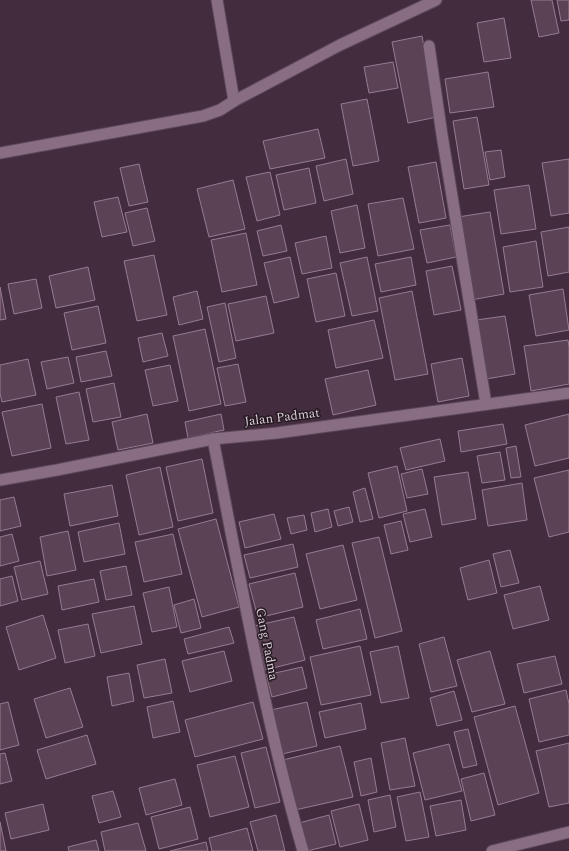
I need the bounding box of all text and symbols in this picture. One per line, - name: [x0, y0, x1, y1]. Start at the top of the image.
- street label: Jalan Padmat: [243, 402, 321, 432]
- street label: Gang Padma: [250, 606, 284, 683]

